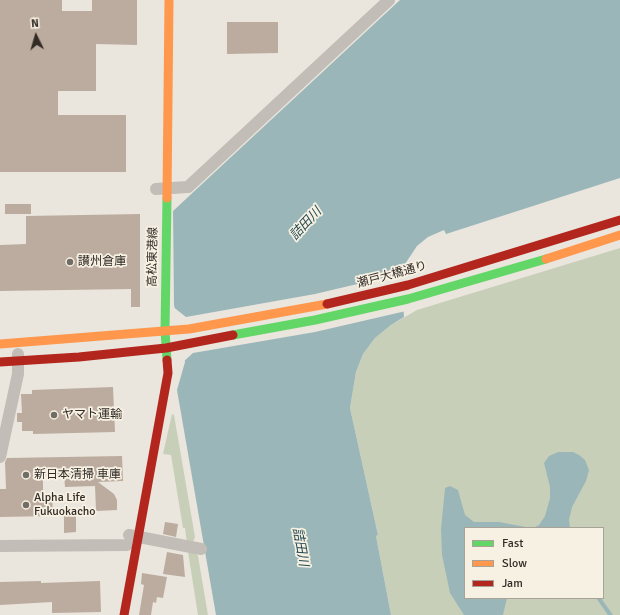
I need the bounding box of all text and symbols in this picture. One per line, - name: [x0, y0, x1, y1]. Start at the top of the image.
- north arrow: [16, 16, 56, 56]
- text: N: [31, 17, 39, 30]
- water label: 詰田川: [287, 204, 325, 244]
- street label: 高松東港線: [145, 227, 161, 287]
- place label: 讃州倉庫: [78, 255, 126, 269]
- marker: 讃州倉庫: [65, 257, 75, 267]
- street label: 瀬戸大橋通り: [355, 259, 429, 291]
- place label: ヤマト運輸: [62, 408, 122, 422]
- marker: ヤマト運輸: [49, 410, 59, 420]
- place label: 新日本清掃 車庫: [34, 468, 121, 482]
- marker: 新日本清掃 車庫: [21, 470, 31, 480]
- place label: Alpha Life Fukuokacho: [34, 491, 96, 519]
- marker: Alpha Life Fukuokacho: [21, 500, 31, 510]
- water label: 詰田川: [289, 526, 311, 568]
- legend: [464, 527, 604, 599]
- text: Fast: [502, 536, 523, 551]
- text: Slow: [502, 556, 527, 571]
- text: Jam: [502, 576, 523, 591]

